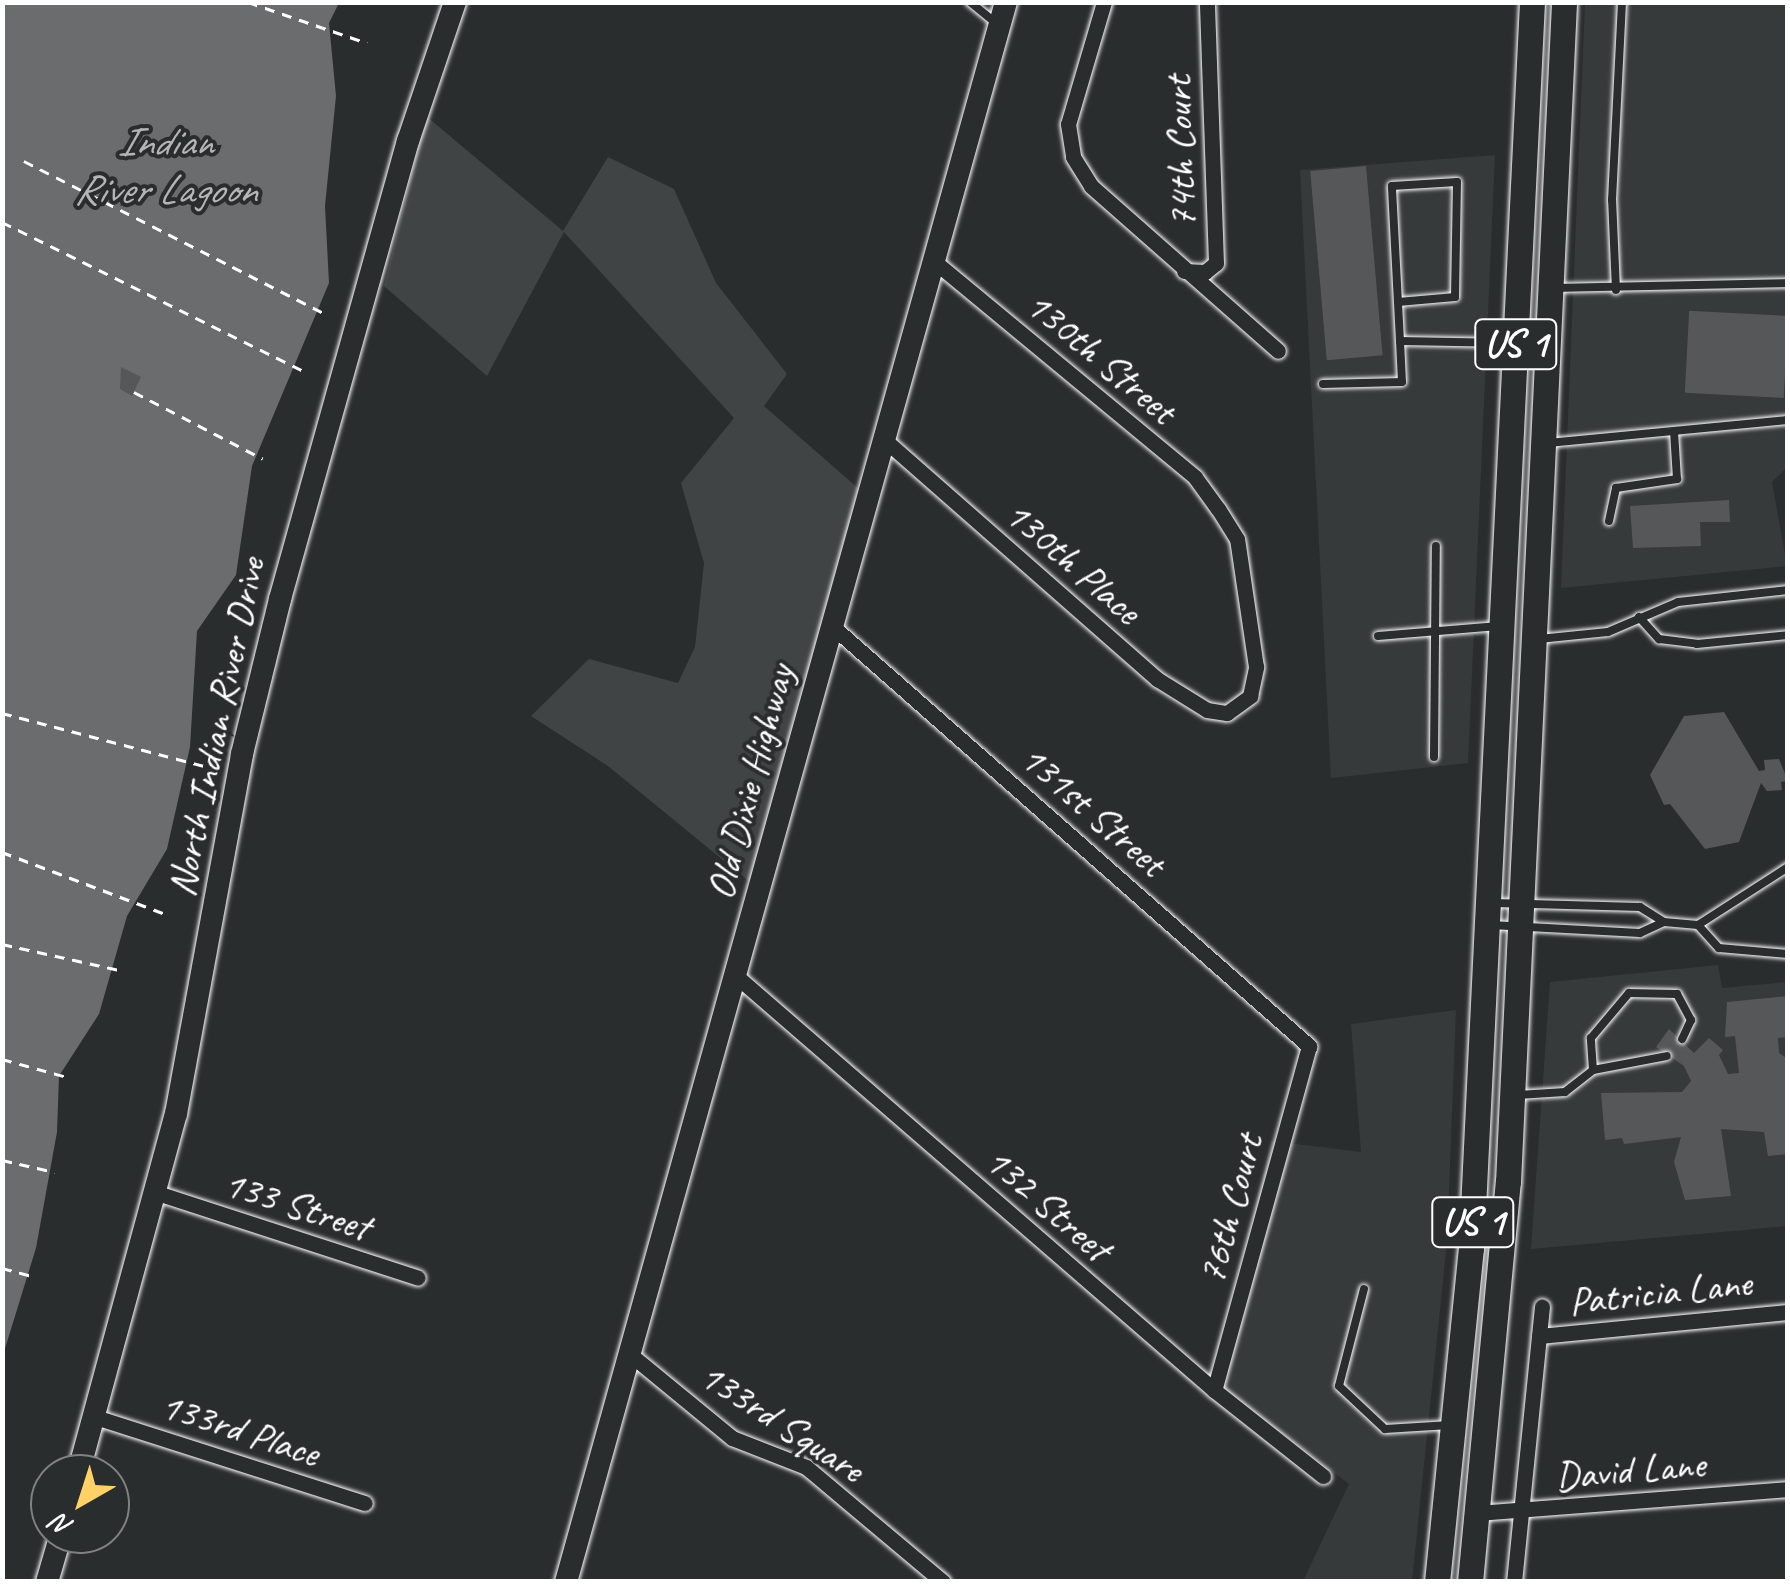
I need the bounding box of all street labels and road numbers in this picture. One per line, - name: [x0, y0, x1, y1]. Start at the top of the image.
- street label: 74th Court: [1153, 75, 1207, 229]
- street label: 130th Street: [1016, 280, 1186, 434]
- road number: US 1: [1474, 311, 1558, 377]
- street label: 130th Place: [995, 490, 1151, 634]
- street label: North Indian River Drive: [157, 553, 275, 901]
- street label: Old Dixie Highway: [696, 659, 804, 905]
- street label: 131st Street: [1010, 734, 1176, 886]
- street label: 76th Court: [1187, 1129, 1273, 1289]
- street label: 132 Street: [975, 1136, 1121, 1272]
- street label: 133 Street: [218, 1159, 376, 1251]
- road number: US 1: [1430, 1189, 1516, 1255]
- street label: Patricia Lane: [1566, 1258, 1754, 1326]
- street label: 133rd Square: [691, 1351, 873, 1493]
- street label: 133rd Place: [155, 1381, 325, 1477]
- street label: David Lane: [1552, 1439, 1708, 1501]

